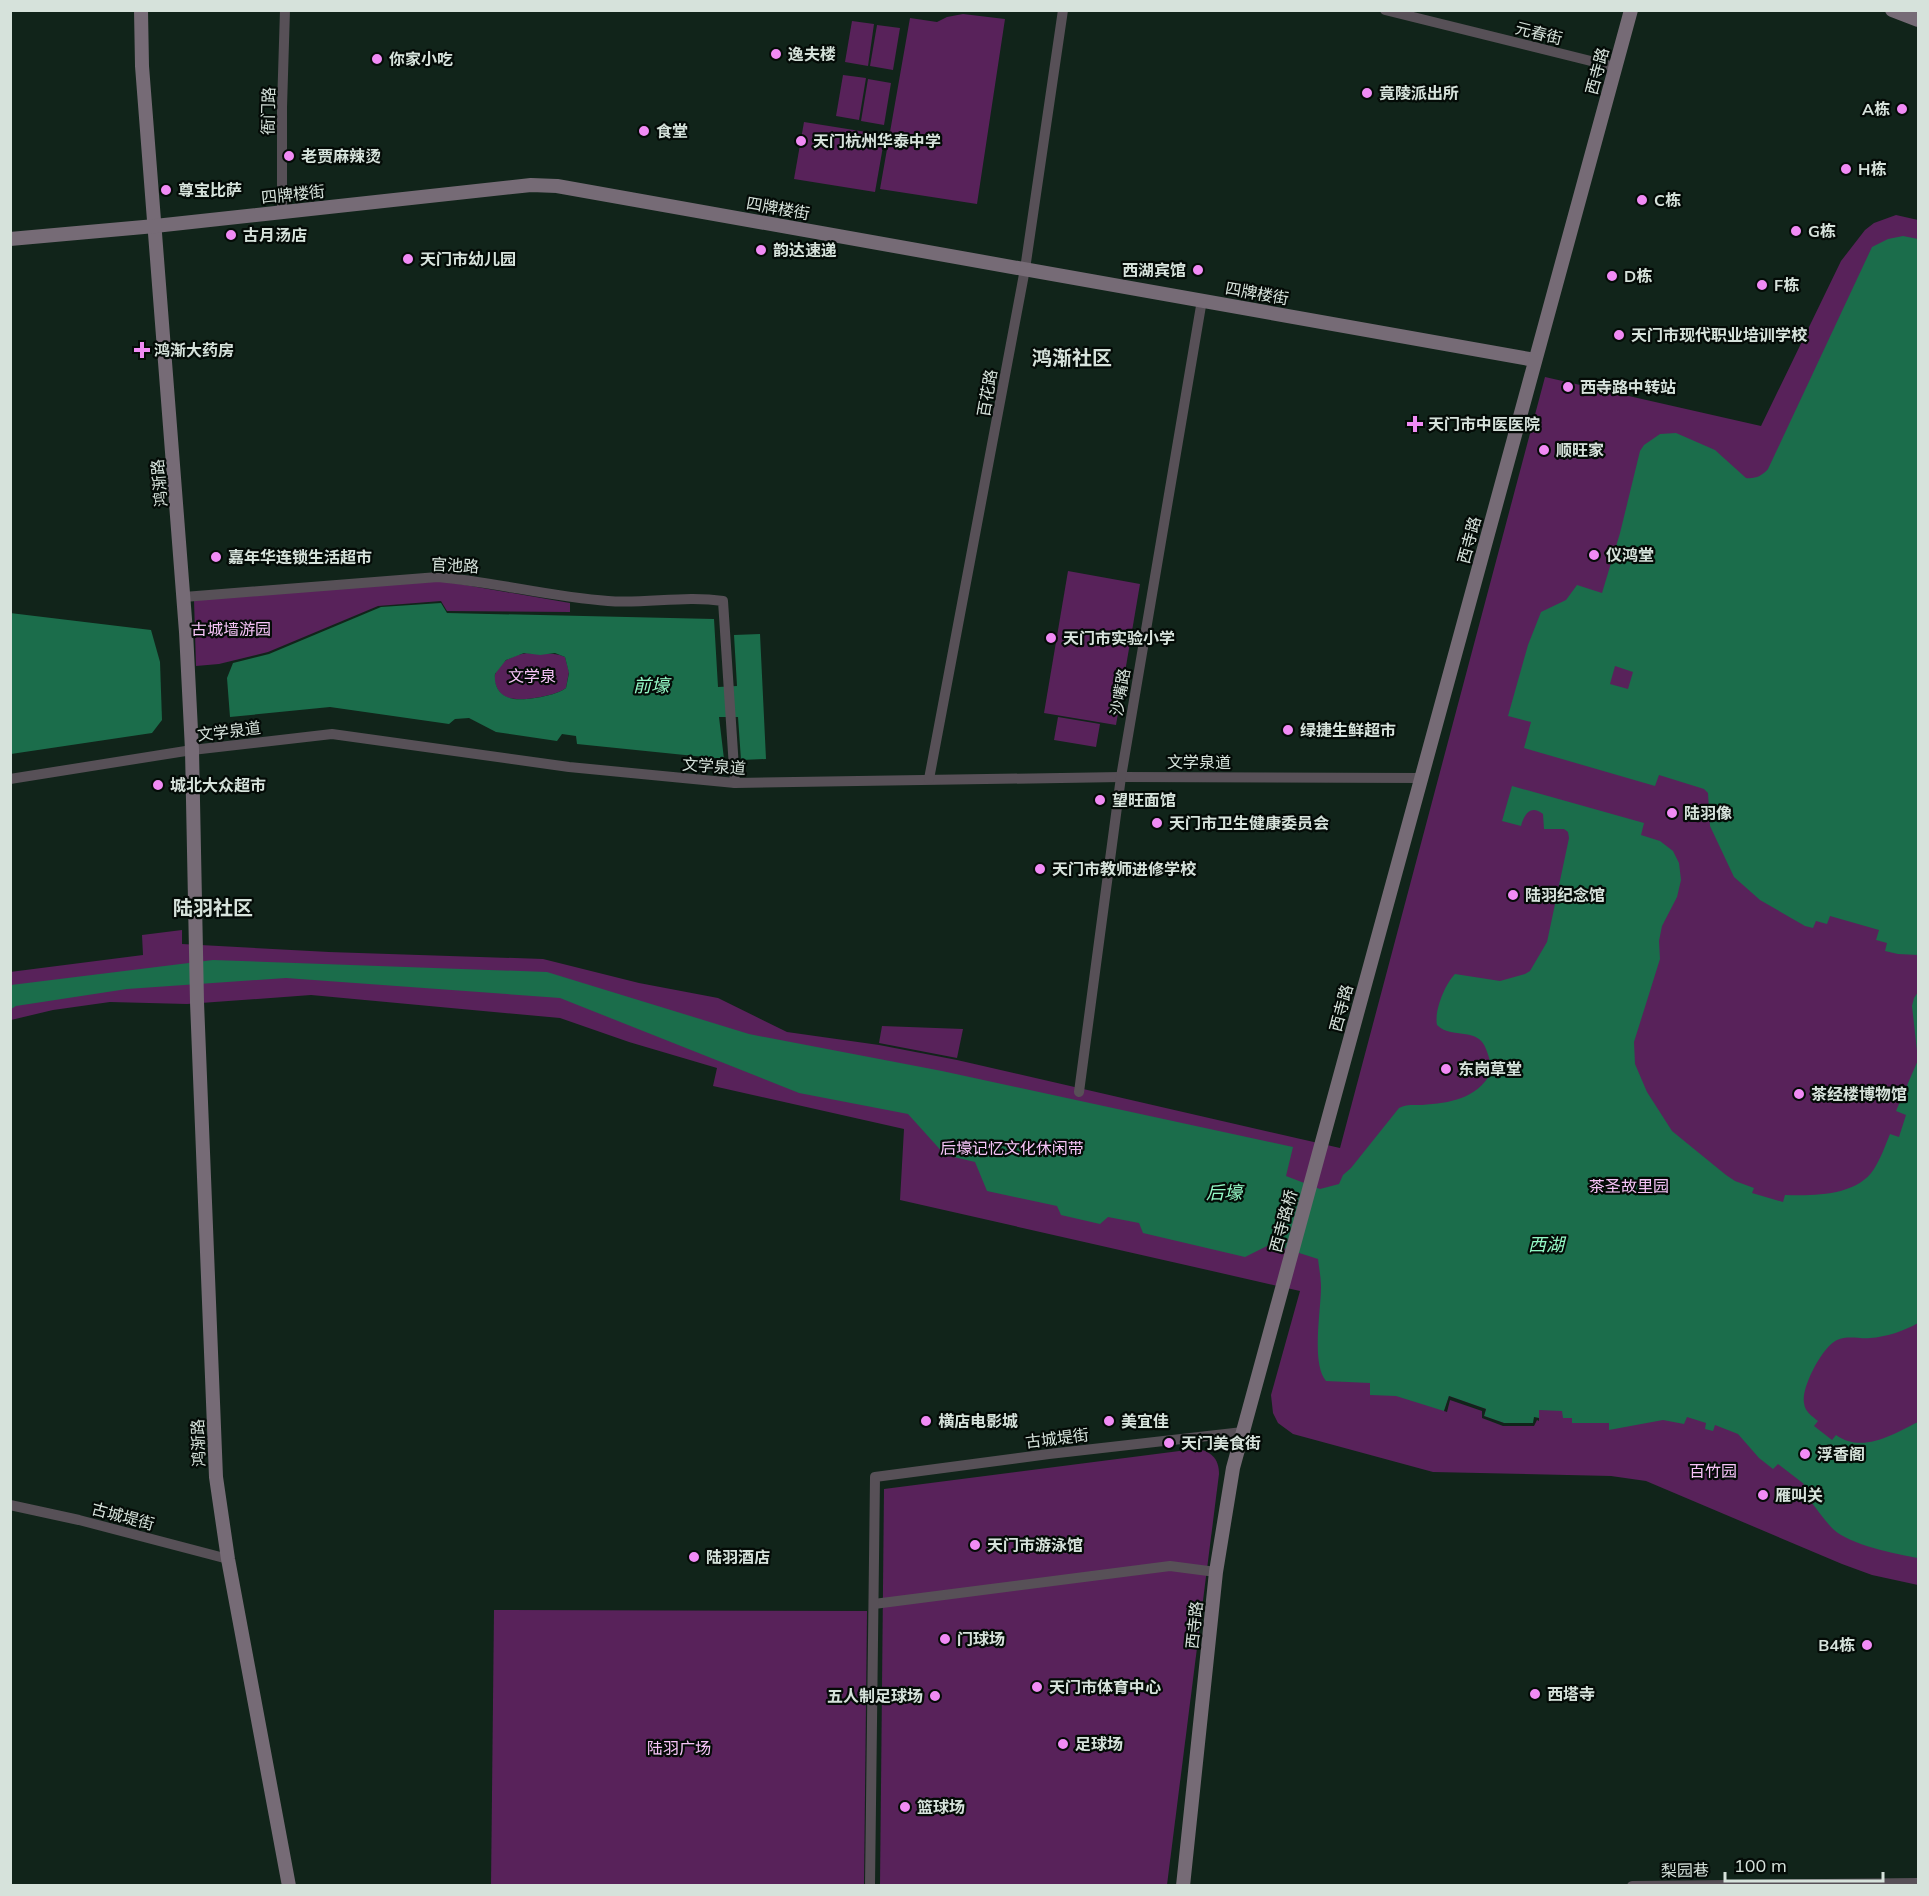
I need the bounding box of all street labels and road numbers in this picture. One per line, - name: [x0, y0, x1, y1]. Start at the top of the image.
- street label: 元春街: [1513, 17, 1565, 49]
- street label: 西寺路: [1581, 45, 1613, 97]
- street label: 衙门路: [258, 87, 278, 135]
- street label: 四牌楼街: [260, 181, 326, 207]
- street label: 四牌楼街: [745, 193, 811, 223]
- street label: 四牌楼街: [1224, 278, 1290, 308]
- street label: 百花路: [973, 368, 1001, 418]
- street label: 鸿渐路: [147, 458, 171, 508]
- street label: 西寺路: [1453, 514, 1485, 566]
- street label: 官池路: [431, 554, 479, 576]
- street label: 沙嘴路: [1106, 667, 1134, 717]
- street label: 文学泉道: [196, 717, 262, 745]
- street label: 文学泉道: [1167, 752, 1231, 772]
- street label: 文学泉道: [681, 754, 747, 778]
- street label: 西寺路: [1325, 982, 1357, 1034]
- street label: 西寺路桥: [1265, 1187, 1301, 1255]
- street label: 鸿渐路: [187, 1419, 209, 1467]
- street label: 古城堤街: [1024, 1424, 1090, 1452]
- street label: 古城堤街: [89, 1498, 157, 1534]
- street label: 西寺路: [1182, 1600, 1206, 1650]
- street label: 梨园巷: [1661, 1860, 1709, 1880]

